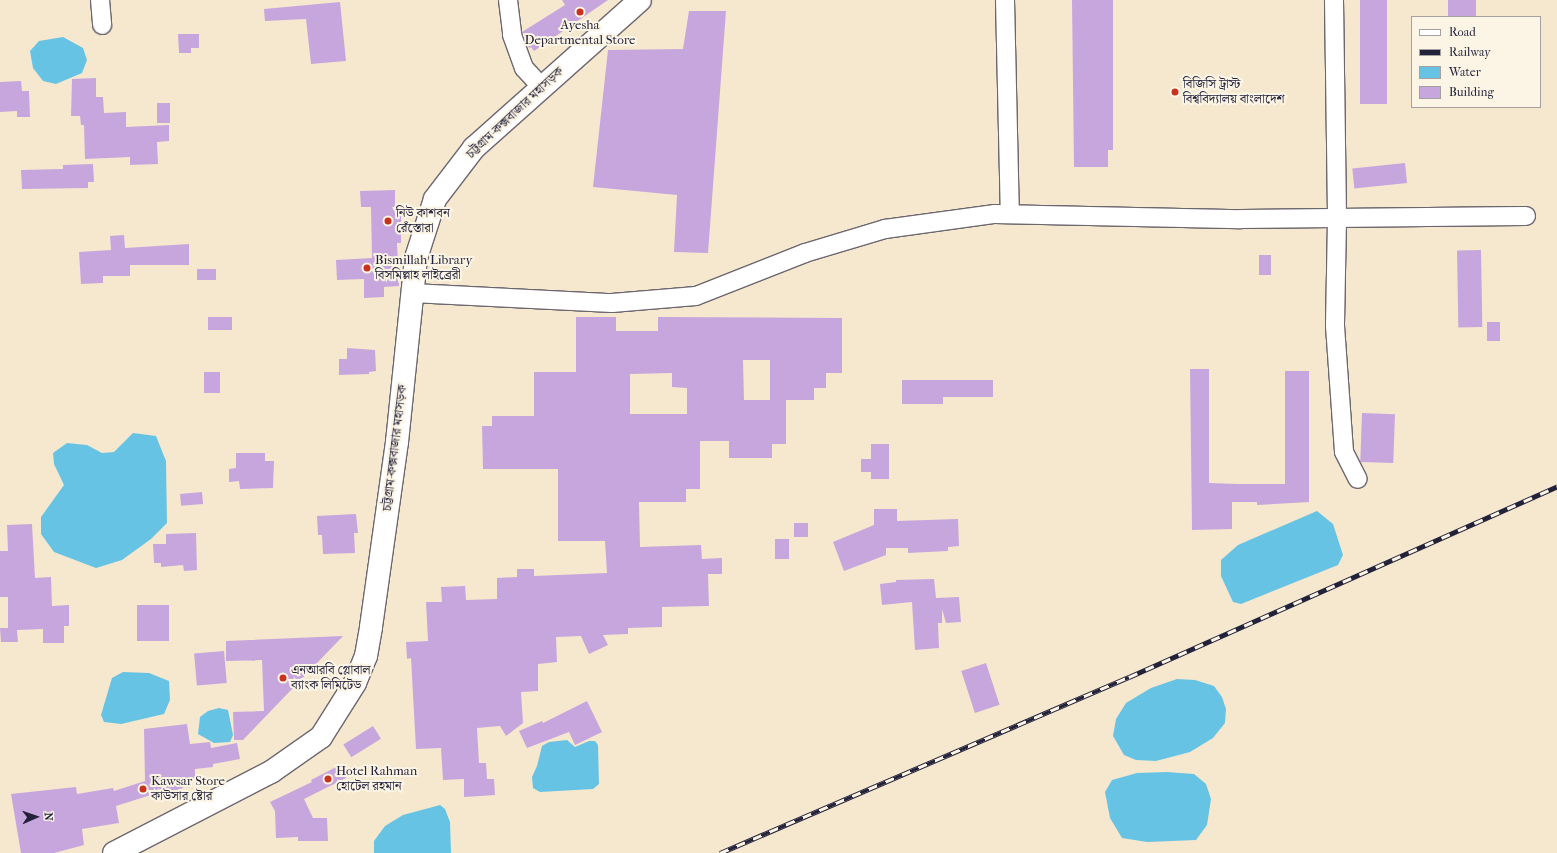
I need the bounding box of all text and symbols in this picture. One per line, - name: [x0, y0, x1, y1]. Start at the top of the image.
- marker: Ayesha Departmental Store: [575, 7, 585, 17]
- legend: [1411, 16, 1541, 108]
- place label: Ayesha Departmental Store: [524, 18, 636, 49]
- text: Road: [1449, 25, 1476, 39]
- text: Railway: [1449, 45, 1491, 59]
- street label: চট্টগ্রাম-কক্সবাজার মহাসড়ক: [463, 64, 567, 162]
- text: Water: [1449, 65, 1481, 79]
- place label: বিজিসি ট্রাস্ট বিশ্ববিদ্যালয় বাংলাদেশ: [1183, 77, 1285, 108]
- text: Building: [1449, 85, 1494, 99]
- marker: বিজিসি ট্রাস্ট বিশ্ববিদ্যালয় বাংলাদেশ: [1170, 87, 1180, 97]
- place label: নিউ কাশবন রেঁস্তোরা: [396, 206, 450, 237]
- marker: নিউ কাশবন রেঁস্তোরা: [383, 216, 393, 226]
- place label: Bismillah Library বিসমিল্লাহ লাইব্রেরী: [375, 253, 472, 284]
- marker: Bismillah Library বিসমিল্লাহ লাইব্রেরী: [362, 263, 372, 273]
- street label: চট্টগ্রাম-কক্সবাজার মহাসড়ক: [380, 384, 410, 512]
- place label: এনআরবি গ্লোবাল ব্যাংক লিমিটেড: [291, 663, 371, 694]
- marker: এনআরবি গ্লোবাল ব্যাংক লিমিটেড: [278, 673, 288, 683]
- place label: Hotel Rahman হোটেল রহমান: [336, 764, 417, 795]
- place label: Kawsar Store কাউসার ষ্টোর: [151, 774, 225, 805]
- marker: Hotel Rahman হোটেল রহমান: [323, 774, 333, 784]
- marker: Kawsar Store কাউসার ষ্টোর: [138, 784, 148, 794]
- north arrow: [16, 797, 56, 837]
- text: N: [42, 812, 55, 821]

